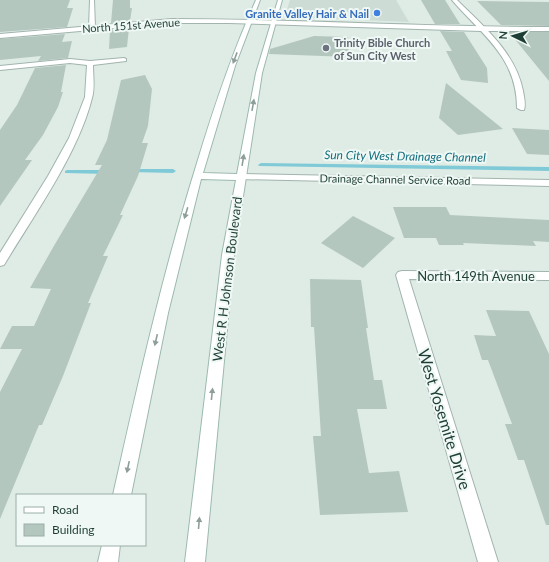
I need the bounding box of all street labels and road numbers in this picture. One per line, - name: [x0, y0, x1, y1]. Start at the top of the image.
- street label: North 151st Avenue: [82, 15, 181, 35]
- street label: Drainage Channel Service Road: [319, 171, 471, 187]
- street label: West R H Johnson Boulevard: [209, 196, 245, 362]
- street label: North 149th Avenue: [417, 268, 535, 284]
- street label: West Yosemite Drive: [415, 346, 475, 492]

